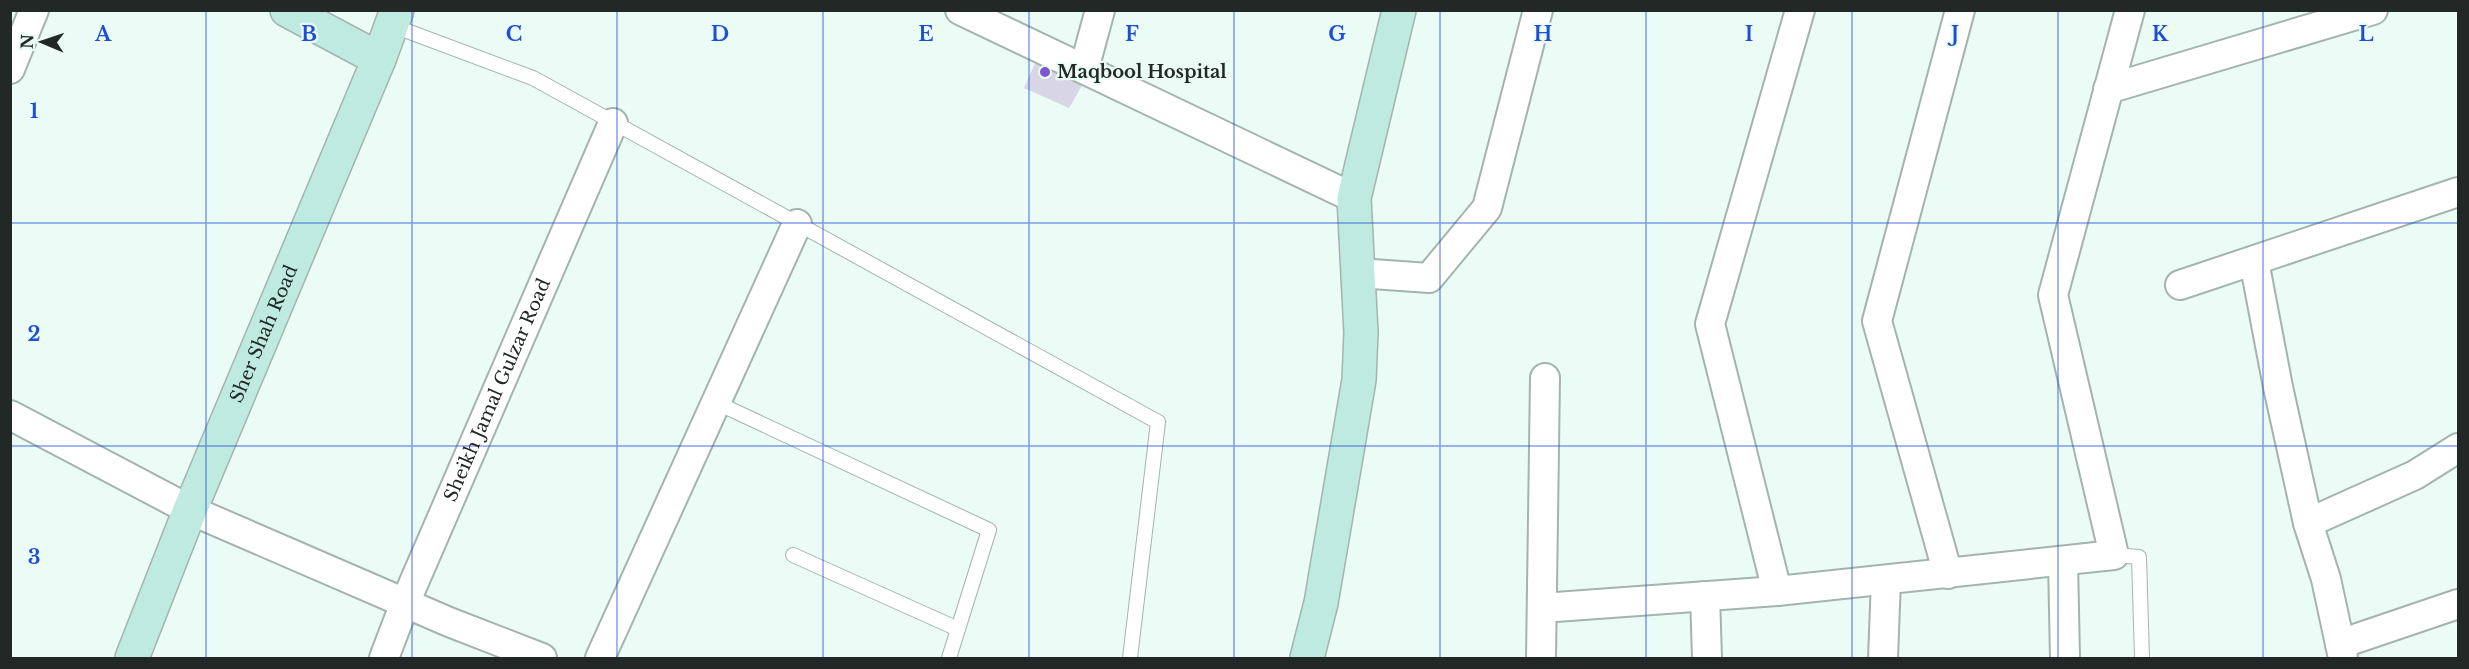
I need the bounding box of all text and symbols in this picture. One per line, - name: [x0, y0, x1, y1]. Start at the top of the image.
- north arrow: [12, 12, 72, 72]
- text: A: [94, 22, 112, 46]
- text: B: [301, 22, 317, 46]
- text: C: [506, 22, 522, 46]
- text: D: [711, 22, 729, 46]
- text: E: [918, 22, 934, 46]
- text: F: [1125, 22, 1139, 46]
- text: G: [1328, 22, 1346, 46]
- text: H: [1534, 22, 1553, 46]
- text: I: [1745, 22, 1753, 46]
- text: J: [1947, 22, 1959, 46]
- text: K: [2152, 22, 2169, 46]
- text: L: [2358, 22, 2374, 46]
- text: N: [17, 34, 37, 49]
- place label: Maqbool Hospital: [1057, 61, 1227, 83]
- marker: Maqbool Hospital: [1038, 65, 1052, 79]
- text: 1: [30, 99, 39, 123]
- street label: Sher Shah Road: [225, 262, 302, 406]
- street label: Sheikh Jamal Gulzar Road: [439, 275, 555, 505]
- text: 2: [27, 322, 41, 346]
- text: 3: [28, 545, 40, 569]

